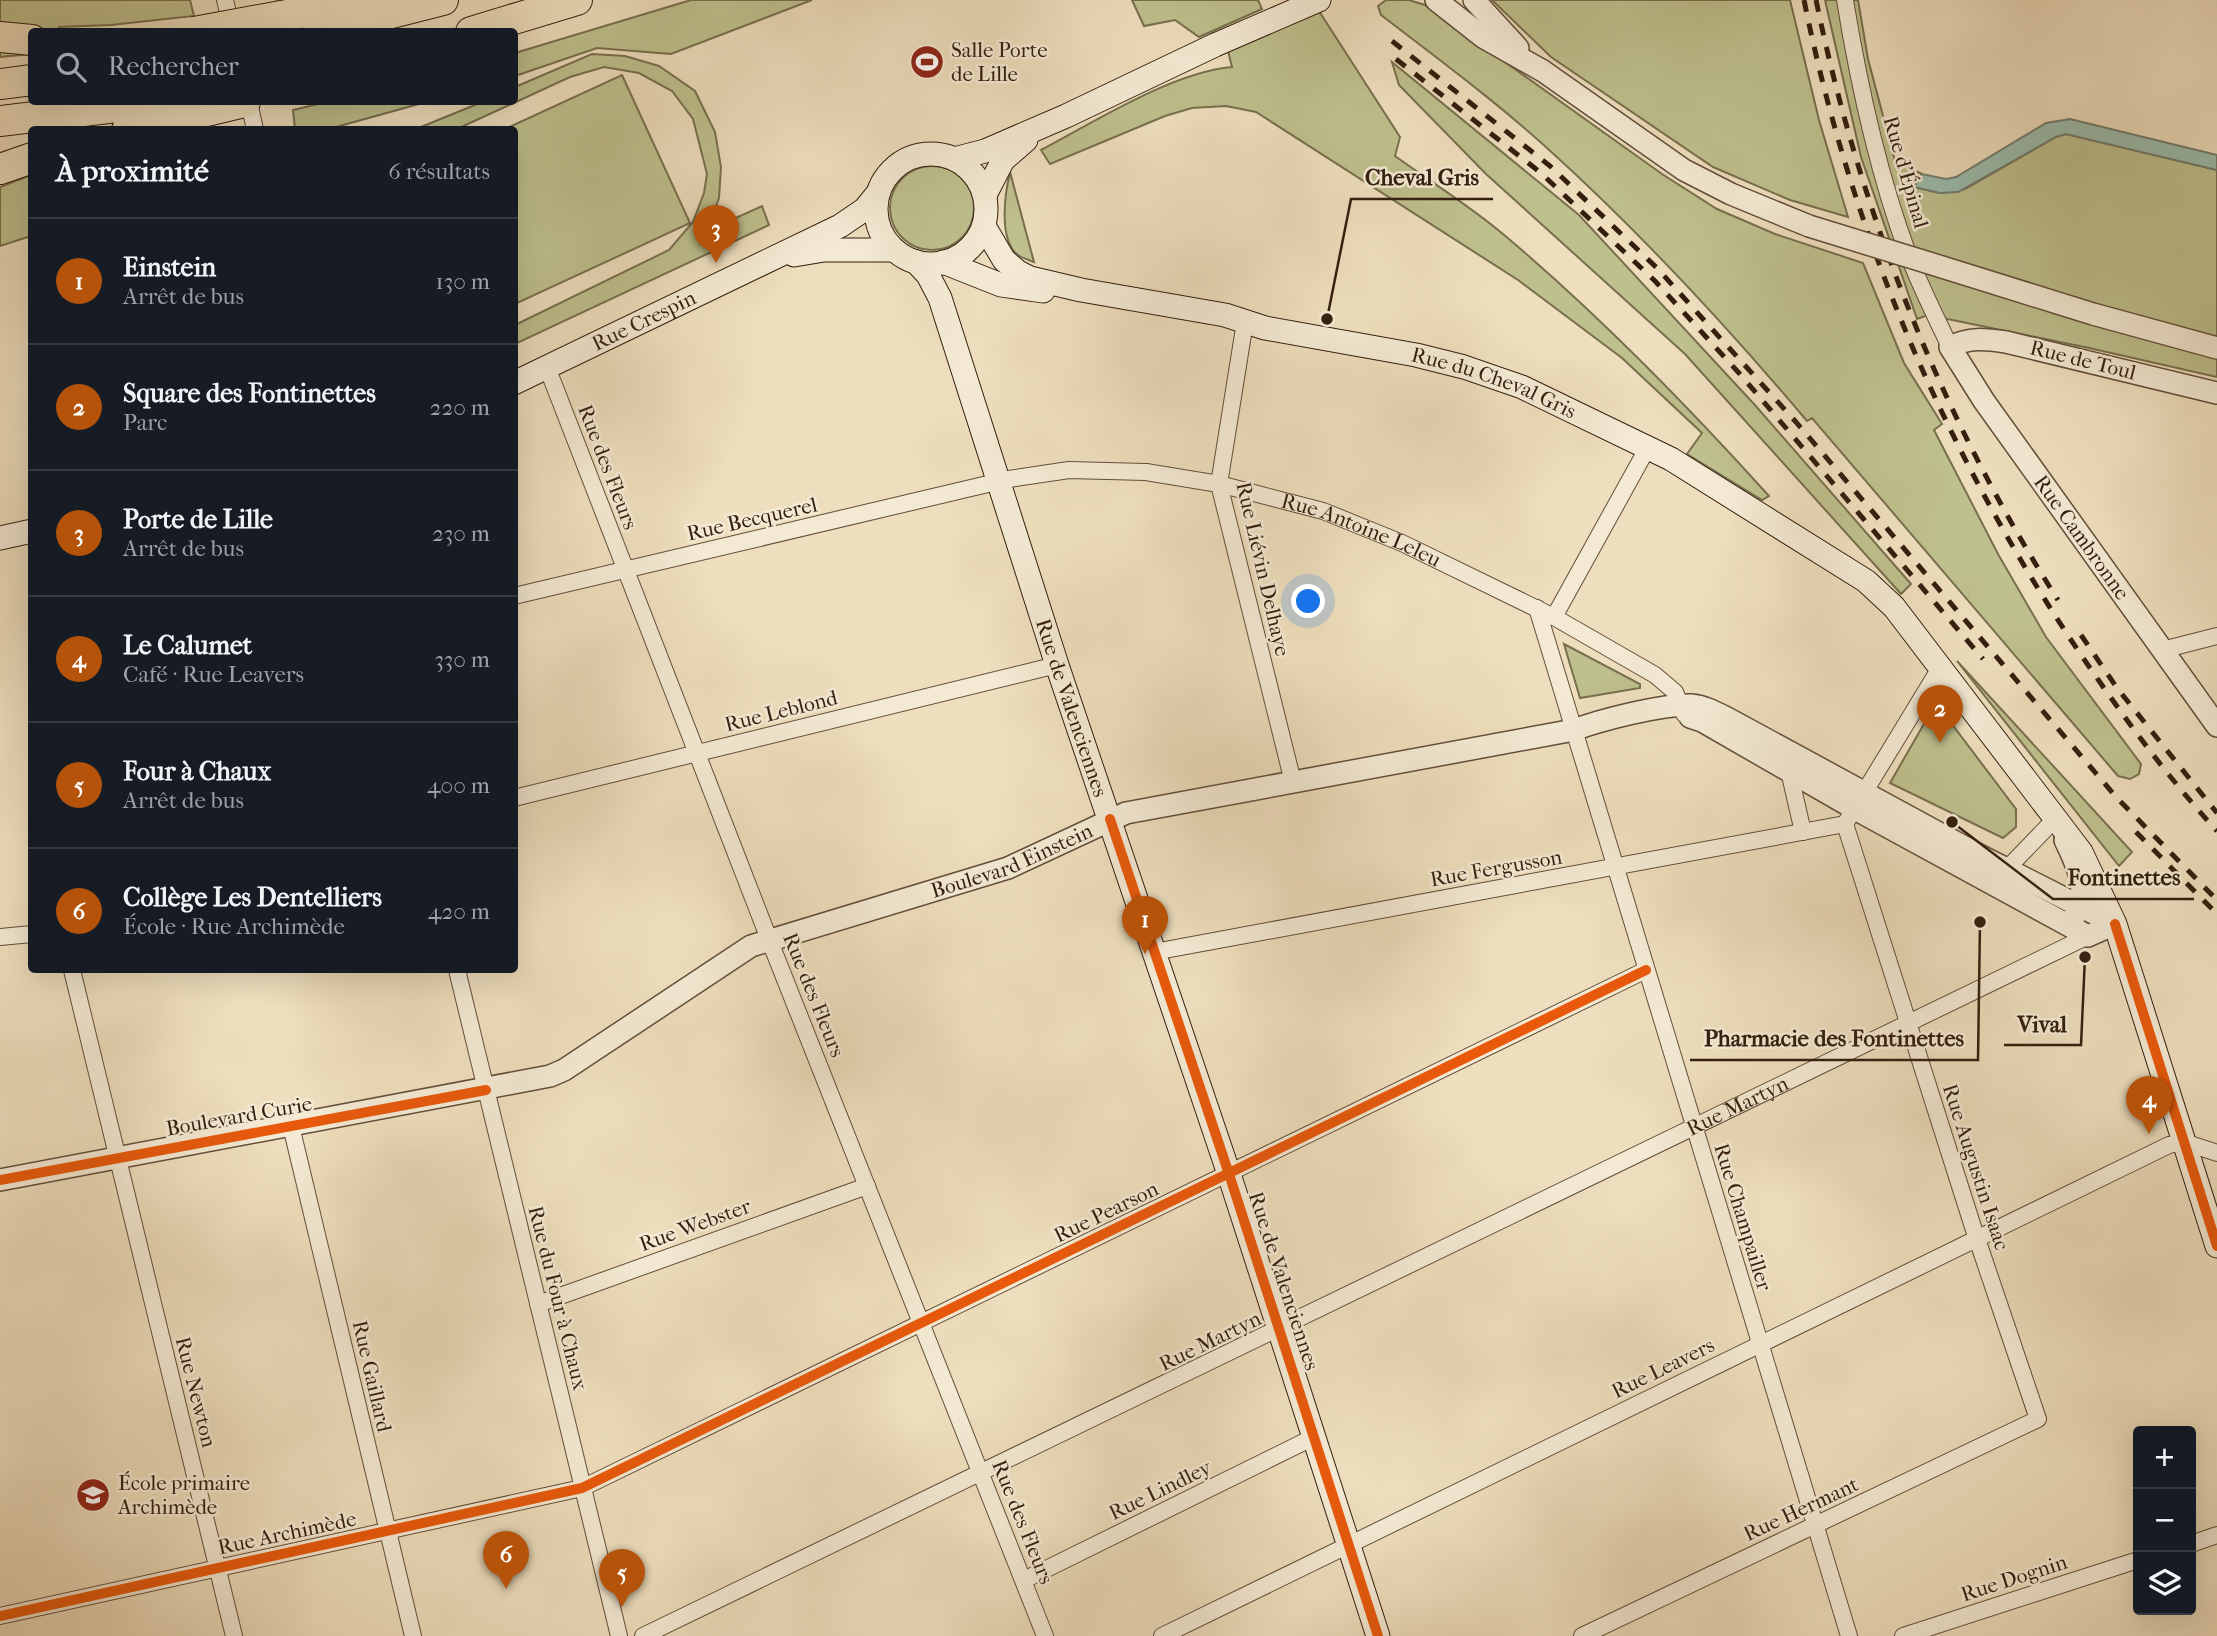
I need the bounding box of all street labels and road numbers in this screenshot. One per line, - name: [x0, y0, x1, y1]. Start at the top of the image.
- street label: Rue d'Épinal: [1879, 113, 1934, 231]
- street label: Rue Crespin: [588, 285, 700, 356]
- street label: Rue de Toul: [2028, 335, 2139, 385]
- street label: Rue du Cheval Gris: [1409, 342, 1580, 423]
- street label: Rue des Fleurs: [573, 401, 643, 533]
- street label: Rue Cambronne: [2029, 470, 2135, 604]
- street label: Rue Liévin Delhaye: [1231, 479, 1295, 659]
- street label: Rue Antoine Leleu: [1279, 489, 1445, 572]
- street label: Rue Becquerel: [685, 492, 820, 546]
- street label: Rue de Valenciennes: [1031, 616, 1113, 800]
- street label: Rue Leblond: [722, 685, 840, 737]
- street label: Boulevard Einstein: [928, 818, 1096, 903]
- street label: Rue Fergusson: [1428, 845, 1564, 891]
- street label: Rue des Fleurs: [778, 929, 850, 1061]
- street label: Rue Martyn: [1682, 1071, 1792, 1141]
- street label: Rue Augustin Isaac: [1938, 1081, 2014, 1253]
- street label: Boulevard Curie: [164, 1091, 314, 1141]
- street label: Rue Champailler: [1709, 1140, 1777, 1294]
- street label: Rue Pearson: [1050, 1176, 1162, 1248]
- street label: Rue de Valenciennes: [1244, 1189, 1324, 1373]
- street label: Rue Webster: [636, 1194, 754, 1256]
- street label: Rue du Four à Chaux: [524, 1203, 593, 1393]
- street label: Rue Martyn: [1155, 1306, 1265, 1376]
- street label: Rue Gaillard: [348, 1318, 397, 1435]
- street label: Rue Leavers: [1608, 1333, 1718, 1403]
- street label: Rue Newton: [171, 1334, 221, 1450]
- street label: Rue Lindley: [1105, 1455, 1216, 1525]
- street label: Rue des Fleurs: [987, 1456, 1059, 1588]
- street label: Rue Hermant: [1740, 1472, 1863, 1546]
- street label: Rue Archimède: [216, 1507, 358, 1559]
- street label: Rue Dognin: [1958, 1550, 2070, 1606]

